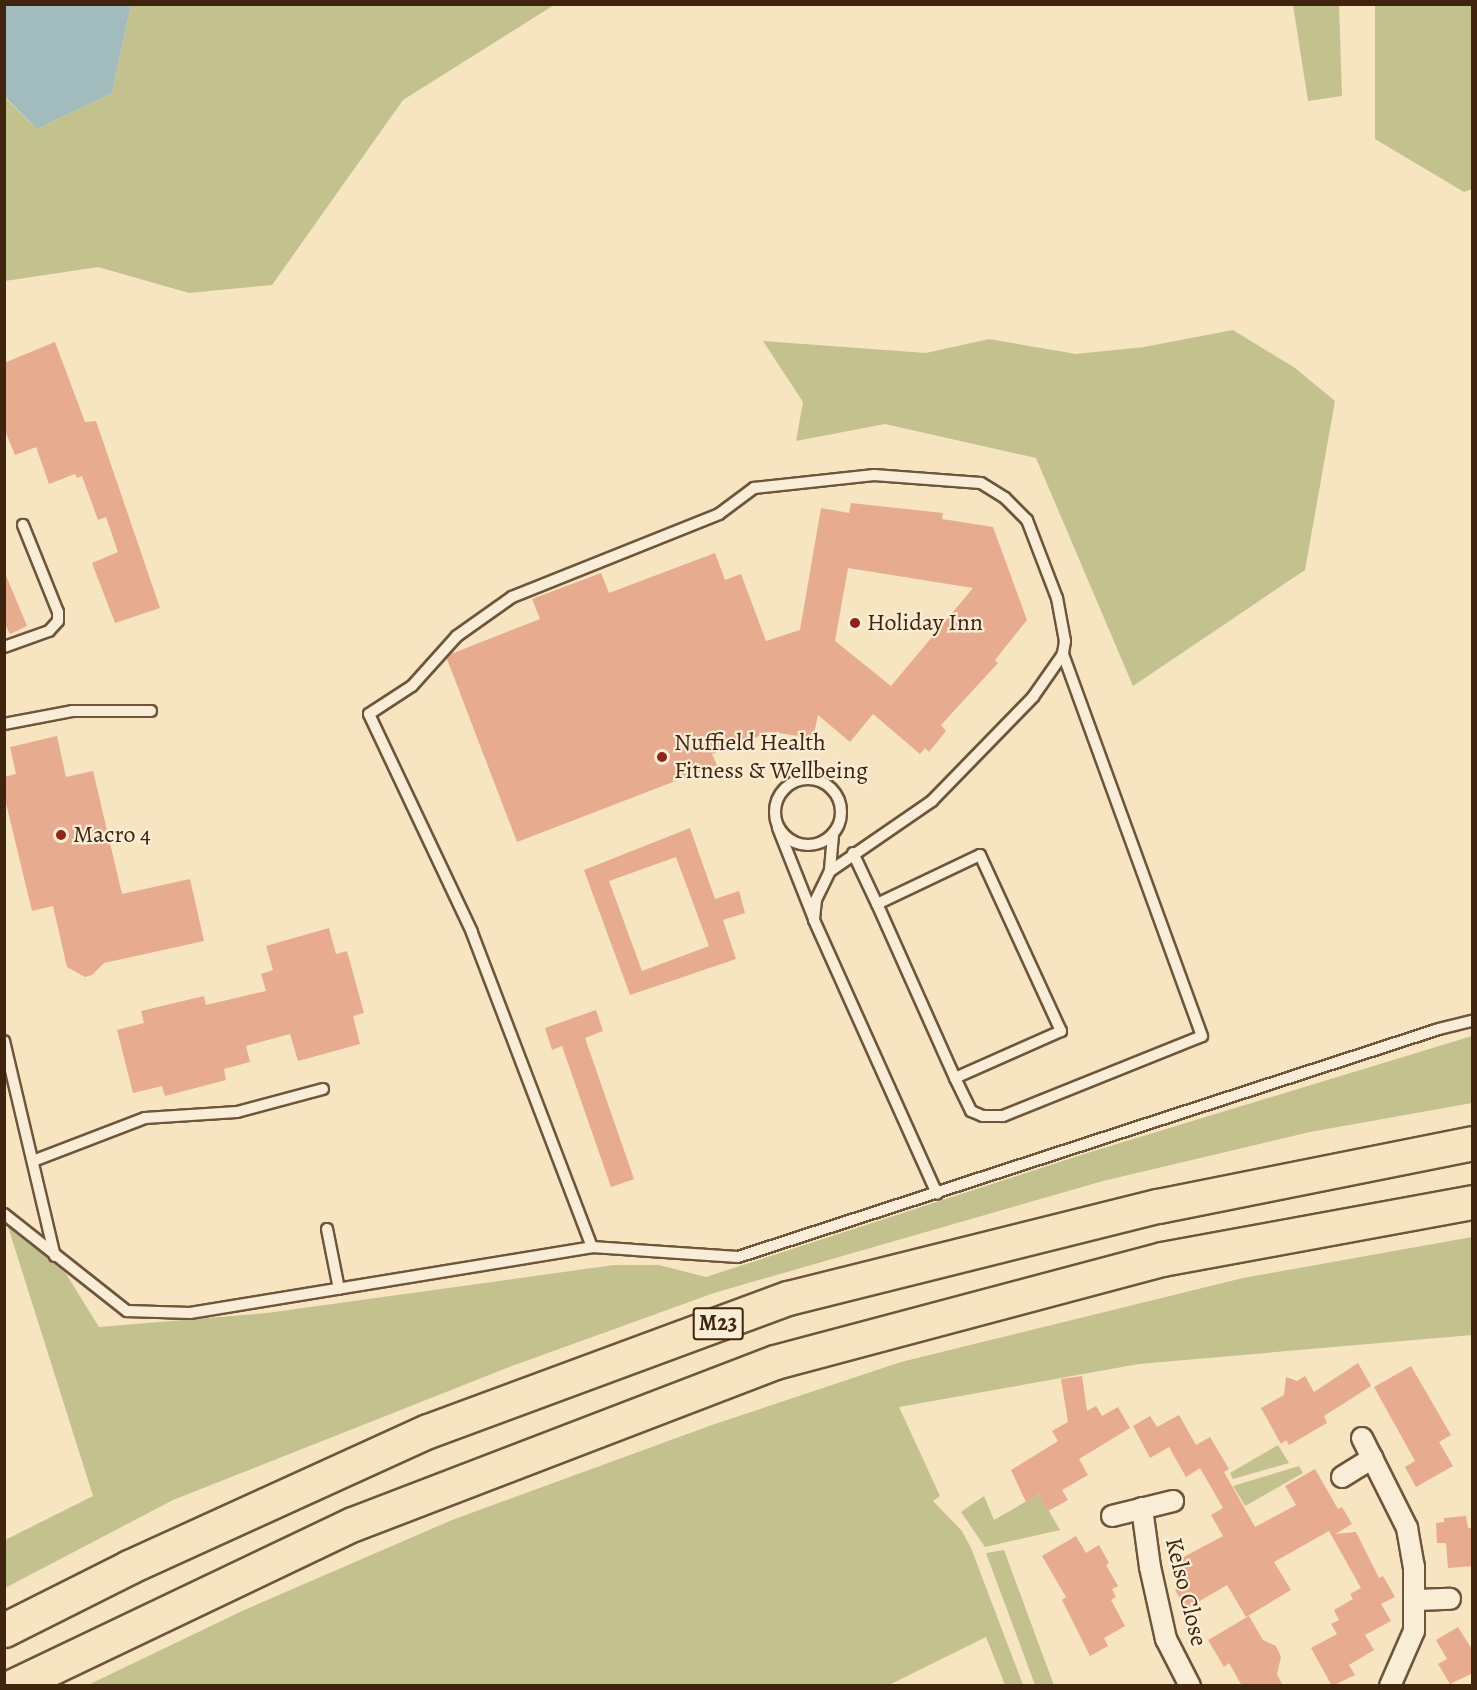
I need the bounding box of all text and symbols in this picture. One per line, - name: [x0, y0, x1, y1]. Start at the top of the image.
- place label: Holiday Inn: [867, 609, 983, 637]
- marker: Holiday Inn: [848, 616, 862, 630]
- place label: Nuffield Health Fitness & Wellbeing: [674, 729, 868, 785]
- marker: Nuffield Health Fitness & Wellbeing: [655, 750, 669, 764]
- place label: Macro 4: [73, 821, 151, 849]
- marker: Macro 4: [54, 828, 68, 842]
- road number: M23: [692, 1305, 744, 1343]
- street label: Kelso Close: [1159, 1535, 1213, 1649]

